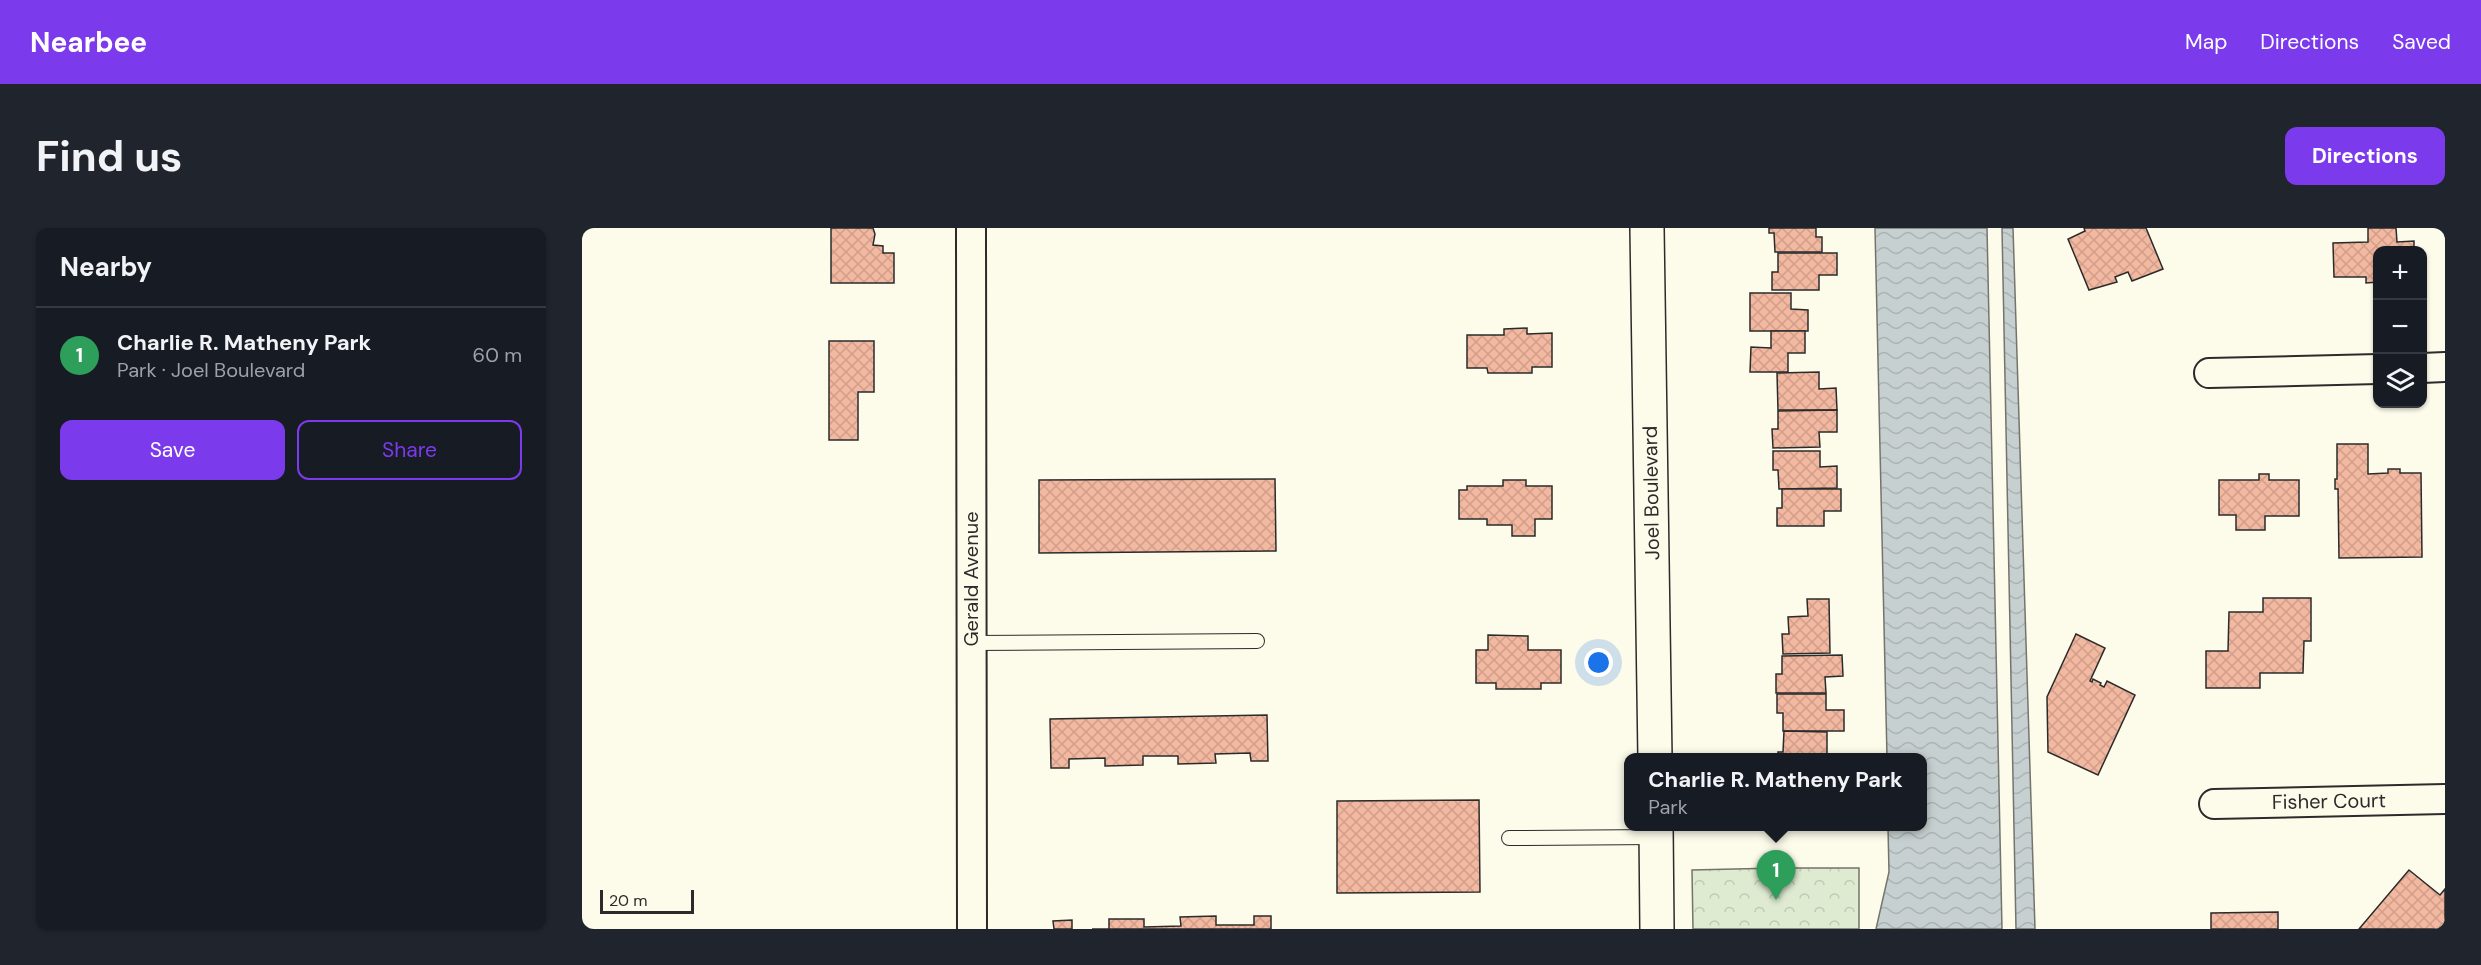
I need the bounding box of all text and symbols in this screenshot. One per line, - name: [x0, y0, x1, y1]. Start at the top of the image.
- text: Nearbee: [30, 24, 147, 61]
- text: Map: [2185, 28, 2227, 56]
- text: Directions: [2260, 28, 2359, 56]
- text: Saved: [2392, 28, 2451, 56]
- button: Directions: [2285, 127, 2445, 185]
- text: Find us: [36, 129, 182, 184]
- map controls: [2373, 246, 2427, 408]
- button: +: [2373, 246, 2427, 300]
- text: Nearby: [60, 250, 152, 284]
- button: −: [2373, 300, 2427, 354]
- text: Charlie R. Matheny Park: [117, 328, 371, 357]
- text: 1: [76, 342, 83, 368]
- text: 60 m: [473, 342, 522, 368]
- button: layers: [2373, 354, 2427, 408]
- text: Park · Joel Boulevard: [117, 357, 305, 383]
- button: Save: [60, 420, 285, 480]
- button: Share: [297, 420, 522, 480]
- street label: Joel Boulevard: [1637, 426, 1665, 560]
- street label: Gerald Avenue: [958, 511, 984, 647]
- your location: [1584, 648, 1613, 677]
- popup: [1624, 753, 1927, 831]
- text: Charlie R. Matheny Park: [1648, 765, 1903, 794]
- street label: Fisher Court: [2272, 787, 2386, 815]
- text: Park: [1648, 794, 1688, 820]
- pin: 1: [1756, 850, 1796, 900]
- scale bar: [600, 887, 694, 914]
- text: 20 m: [609, 890, 648, 911]

